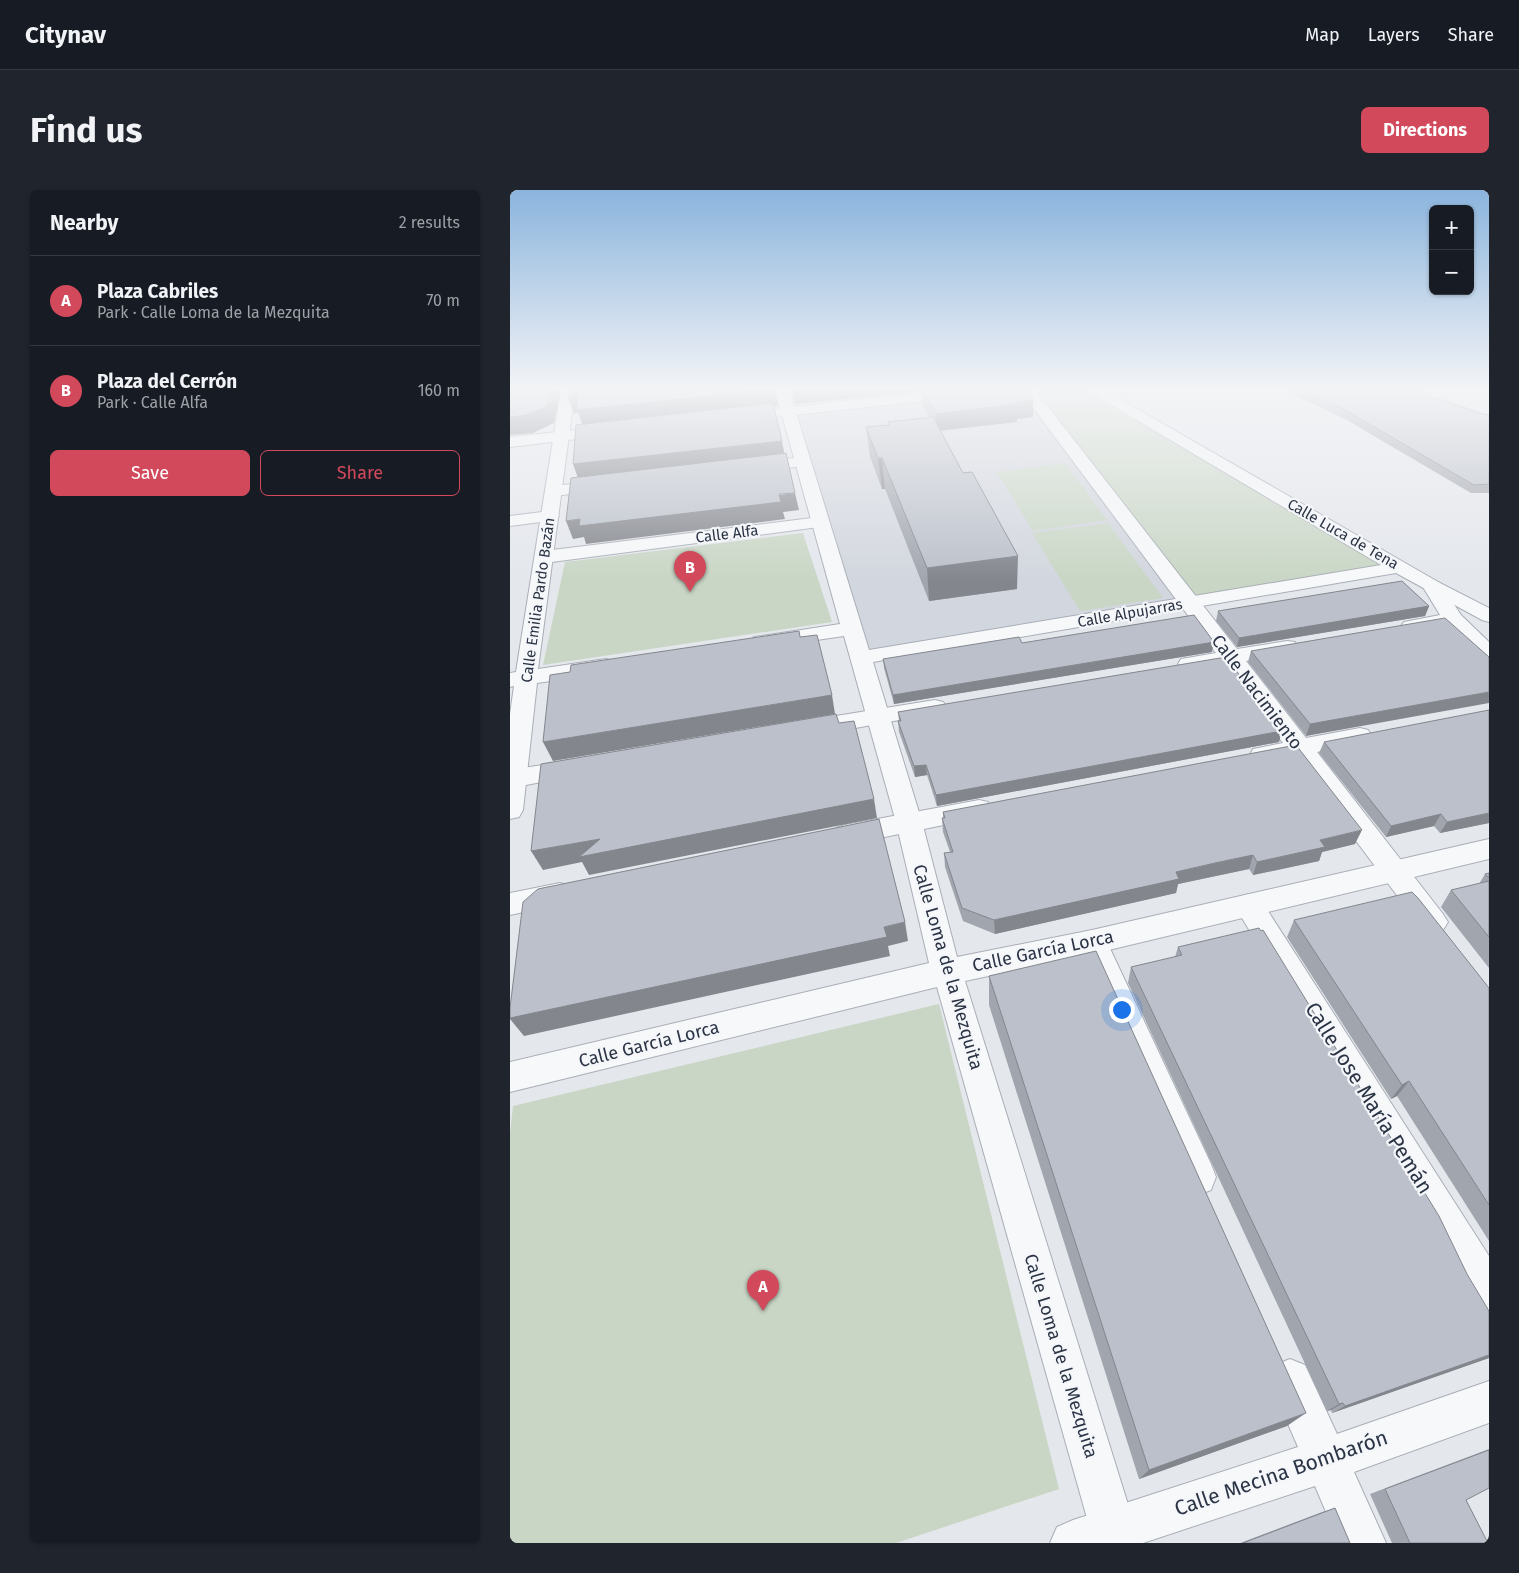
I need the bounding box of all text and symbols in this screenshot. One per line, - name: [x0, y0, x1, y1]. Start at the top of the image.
- text: Citynav: [25, 21, 106, 49]
- text: Map: [1305, 24, 1340, 46]
- text: Layers: [1368, 24, 1420, 46]
- text: Share: [1448, 24, 1494, 46]
- button: Directions: [1361, 107, 1489, 153]
- text: Find us: [30, 109, 142, 151]
- map controls: [1429, 205, 1474, 295]
- button: +: [1429, 205, 1474, 250]
- text: Nearby: [50, 210, 118, 236]
- text: 2 results: [399, 213, 460, 232]
- button: −: [1429, 250, 1474, 295]
- text: Plaza Cabriles: [97, 280, 218, 303]
- text: A: [61, 291, 71, 310]
- text: 70 m: [426, 291, 460, 310]
- text: Park · Calle Loma de la Mezquita: [97, 303, 330, 322]
- text: Plaza del Cerrón: [97, 370, 237, 393]
- text: B: [61, 381, 71, 400]
- text: 160 m: [418, 381, 460, 400]
- text: Park · Calle Alfa: [97, 393, 208, 412]
- button: Save: [50, 450, 250, 496]
- button: Share: [260, 450, 460, 496]
- street label: Calle Luca de Tena: [1284, 495, 1402, 573]
- street label: Calle Emilia Pardo Bazán: [518, 516, 558, 684]
- street label: Calle Alfa: [695, 521, 759, 547]
- pin: B: [674, 551, 706, 592]
- street label: Calle Alpujarras: [1076, 595, 1184, 631]
- street label: Calle Nacimiento: [1207, 630, 1307, 754]
- street label: Calle Loma de la Mezquita: [908, 862, 988, 1072]
- street label: Calle García Lorca: [970, 925, 1116, 977]
- your location: [1109, 997, 1135, 1023]
- street label: Calle Jose María Pemán: [1299, 997, 1439, 1199]
- street label: Calle García Lorca: [576, 1016, 722, 1072]
- street label: Calle Loma de la Mezquita: [1019, 1251, 1103, 1461]
- pin: A: [747, 1270, 779, 1311]
- street label: Calle Mecina Bombarón: [1171, 1424, 1391, 1522]

